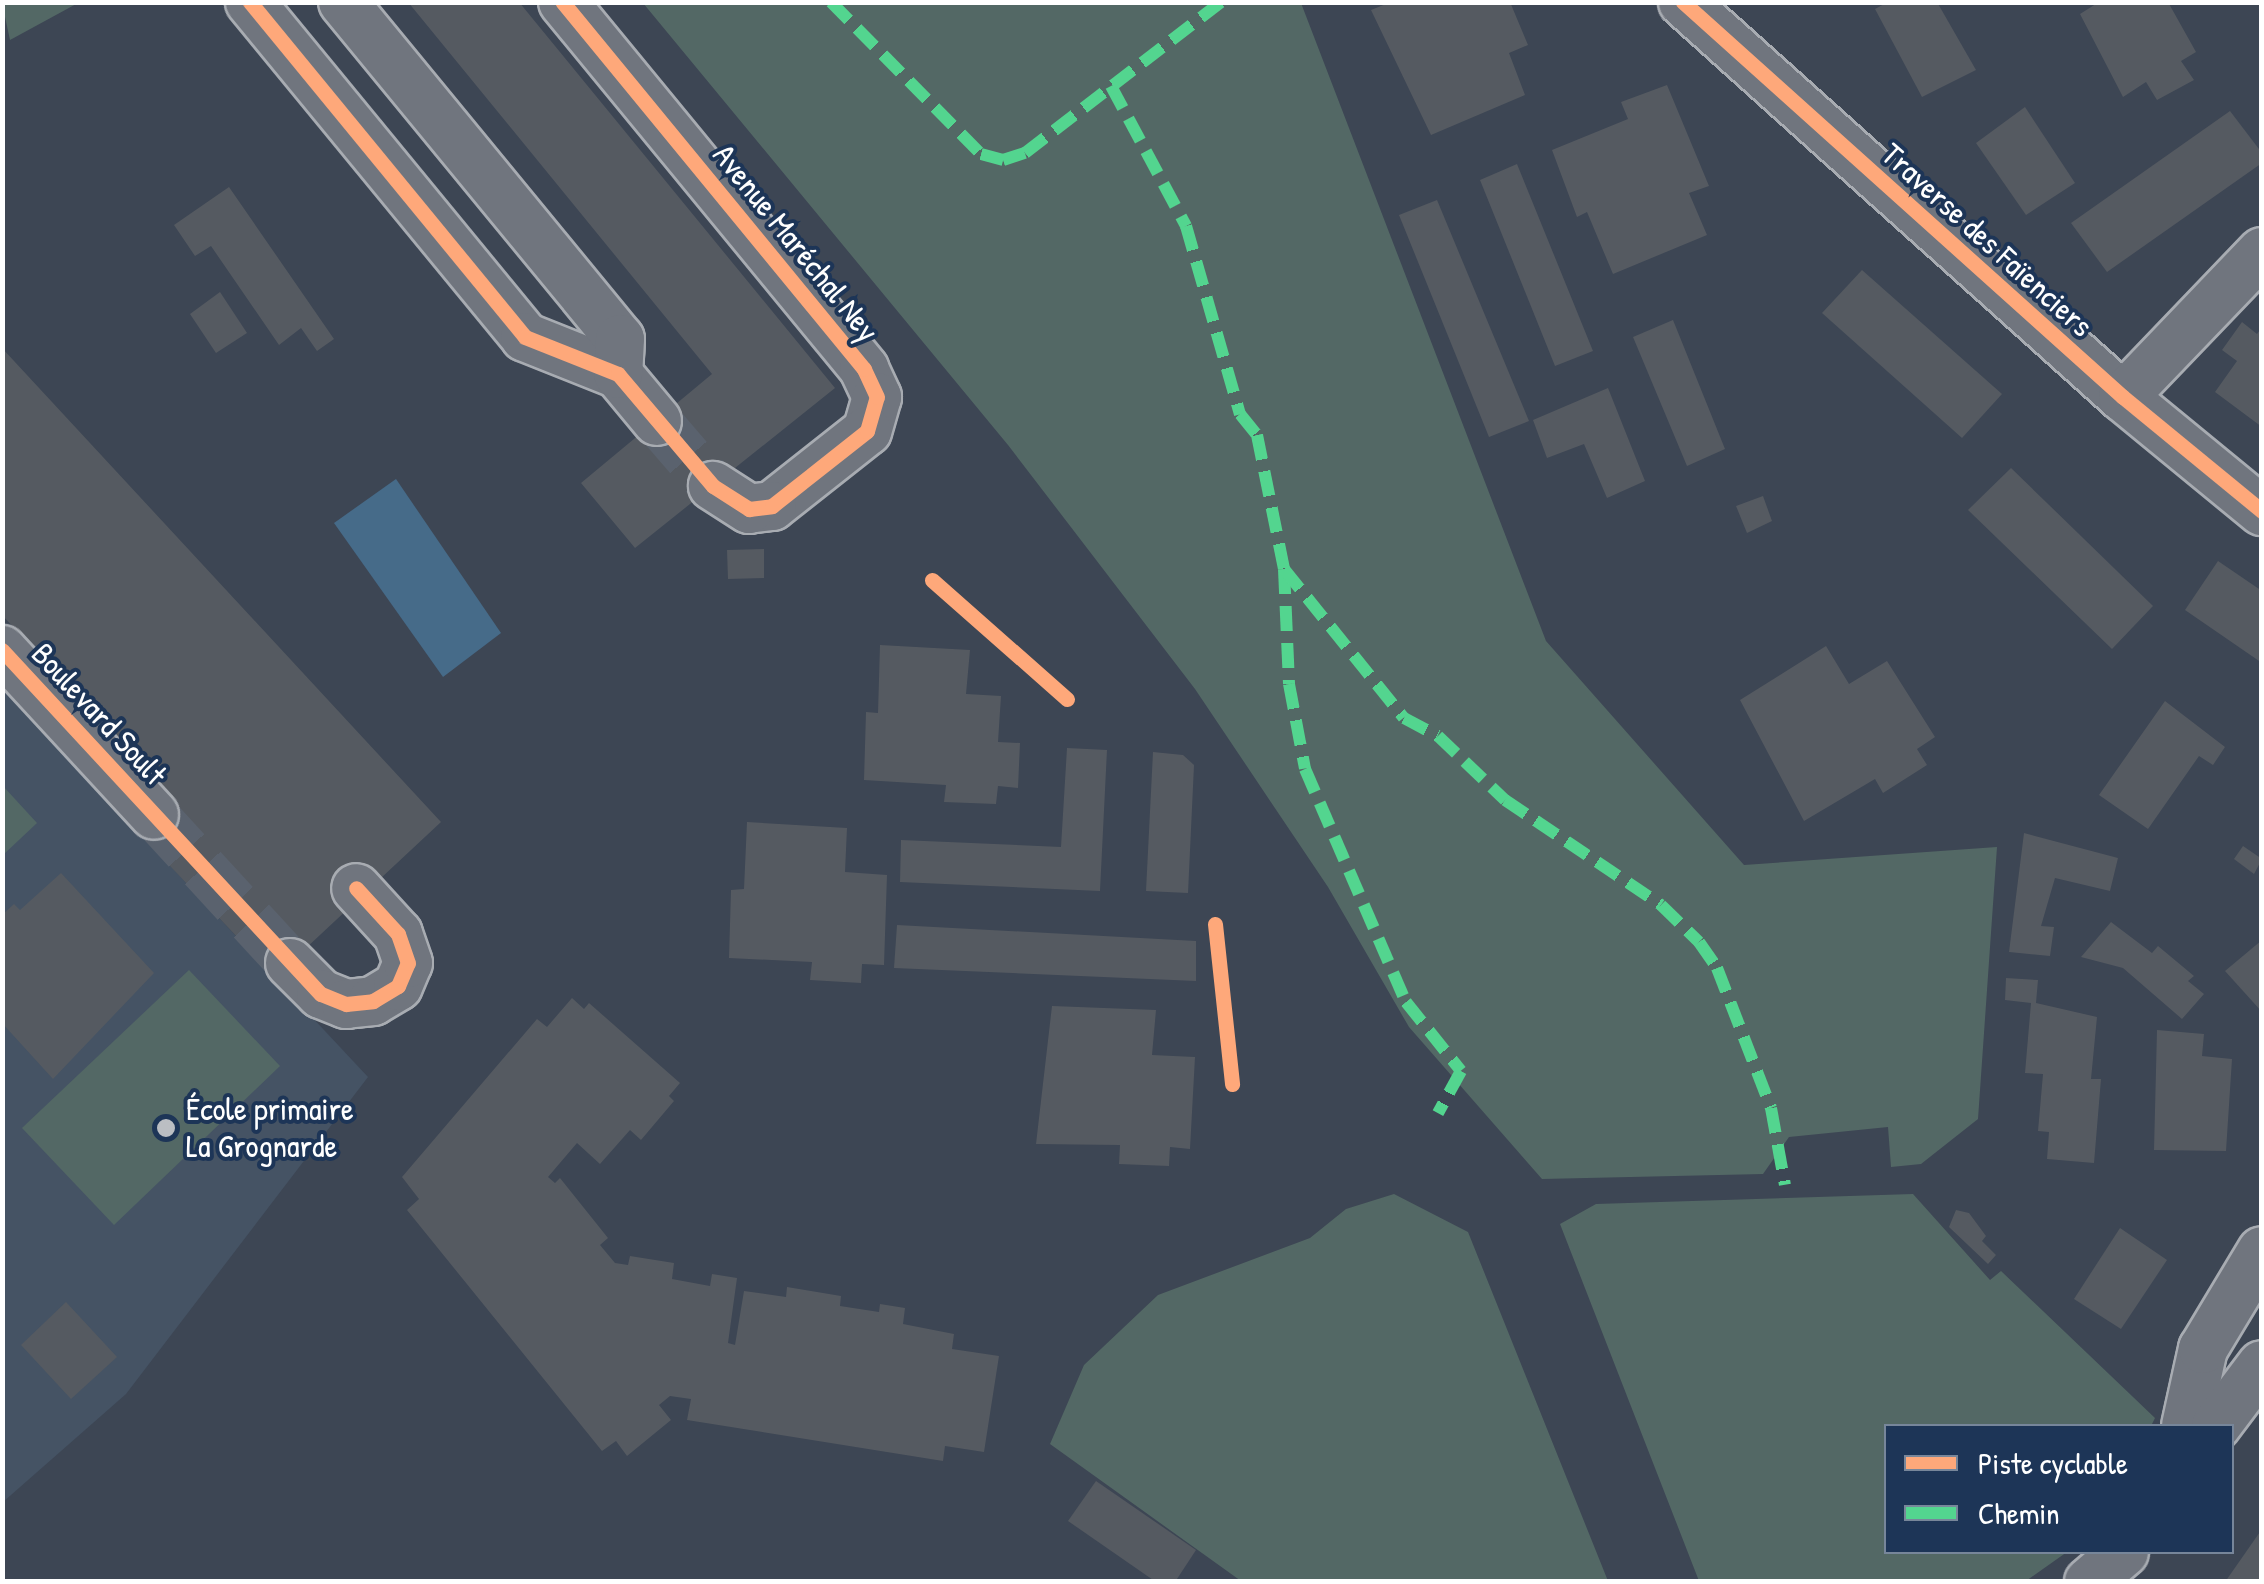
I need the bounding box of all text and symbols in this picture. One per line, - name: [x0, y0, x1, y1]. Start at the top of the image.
- street label: Traverse des Faïenciers: [1874, 135, 2100, 345]
- street label: Avenue Maréchal Ney: [705, 137, 887, 349]
- street label: Boulevard Soult: [23, 635, 175, 793]
- place label: École primaire La Grognarde: [186, 1091, 354, 1166]
- marker: École primaire La Grognarde: [155, 1117, 177, 1139]
- legend: [1884, 1424, 2234, 1554]
- text: Piste cyclable: [1978, 1443, 2128, 1483]
- text: Chemin: [1978, 1493, 2060, 1533]

